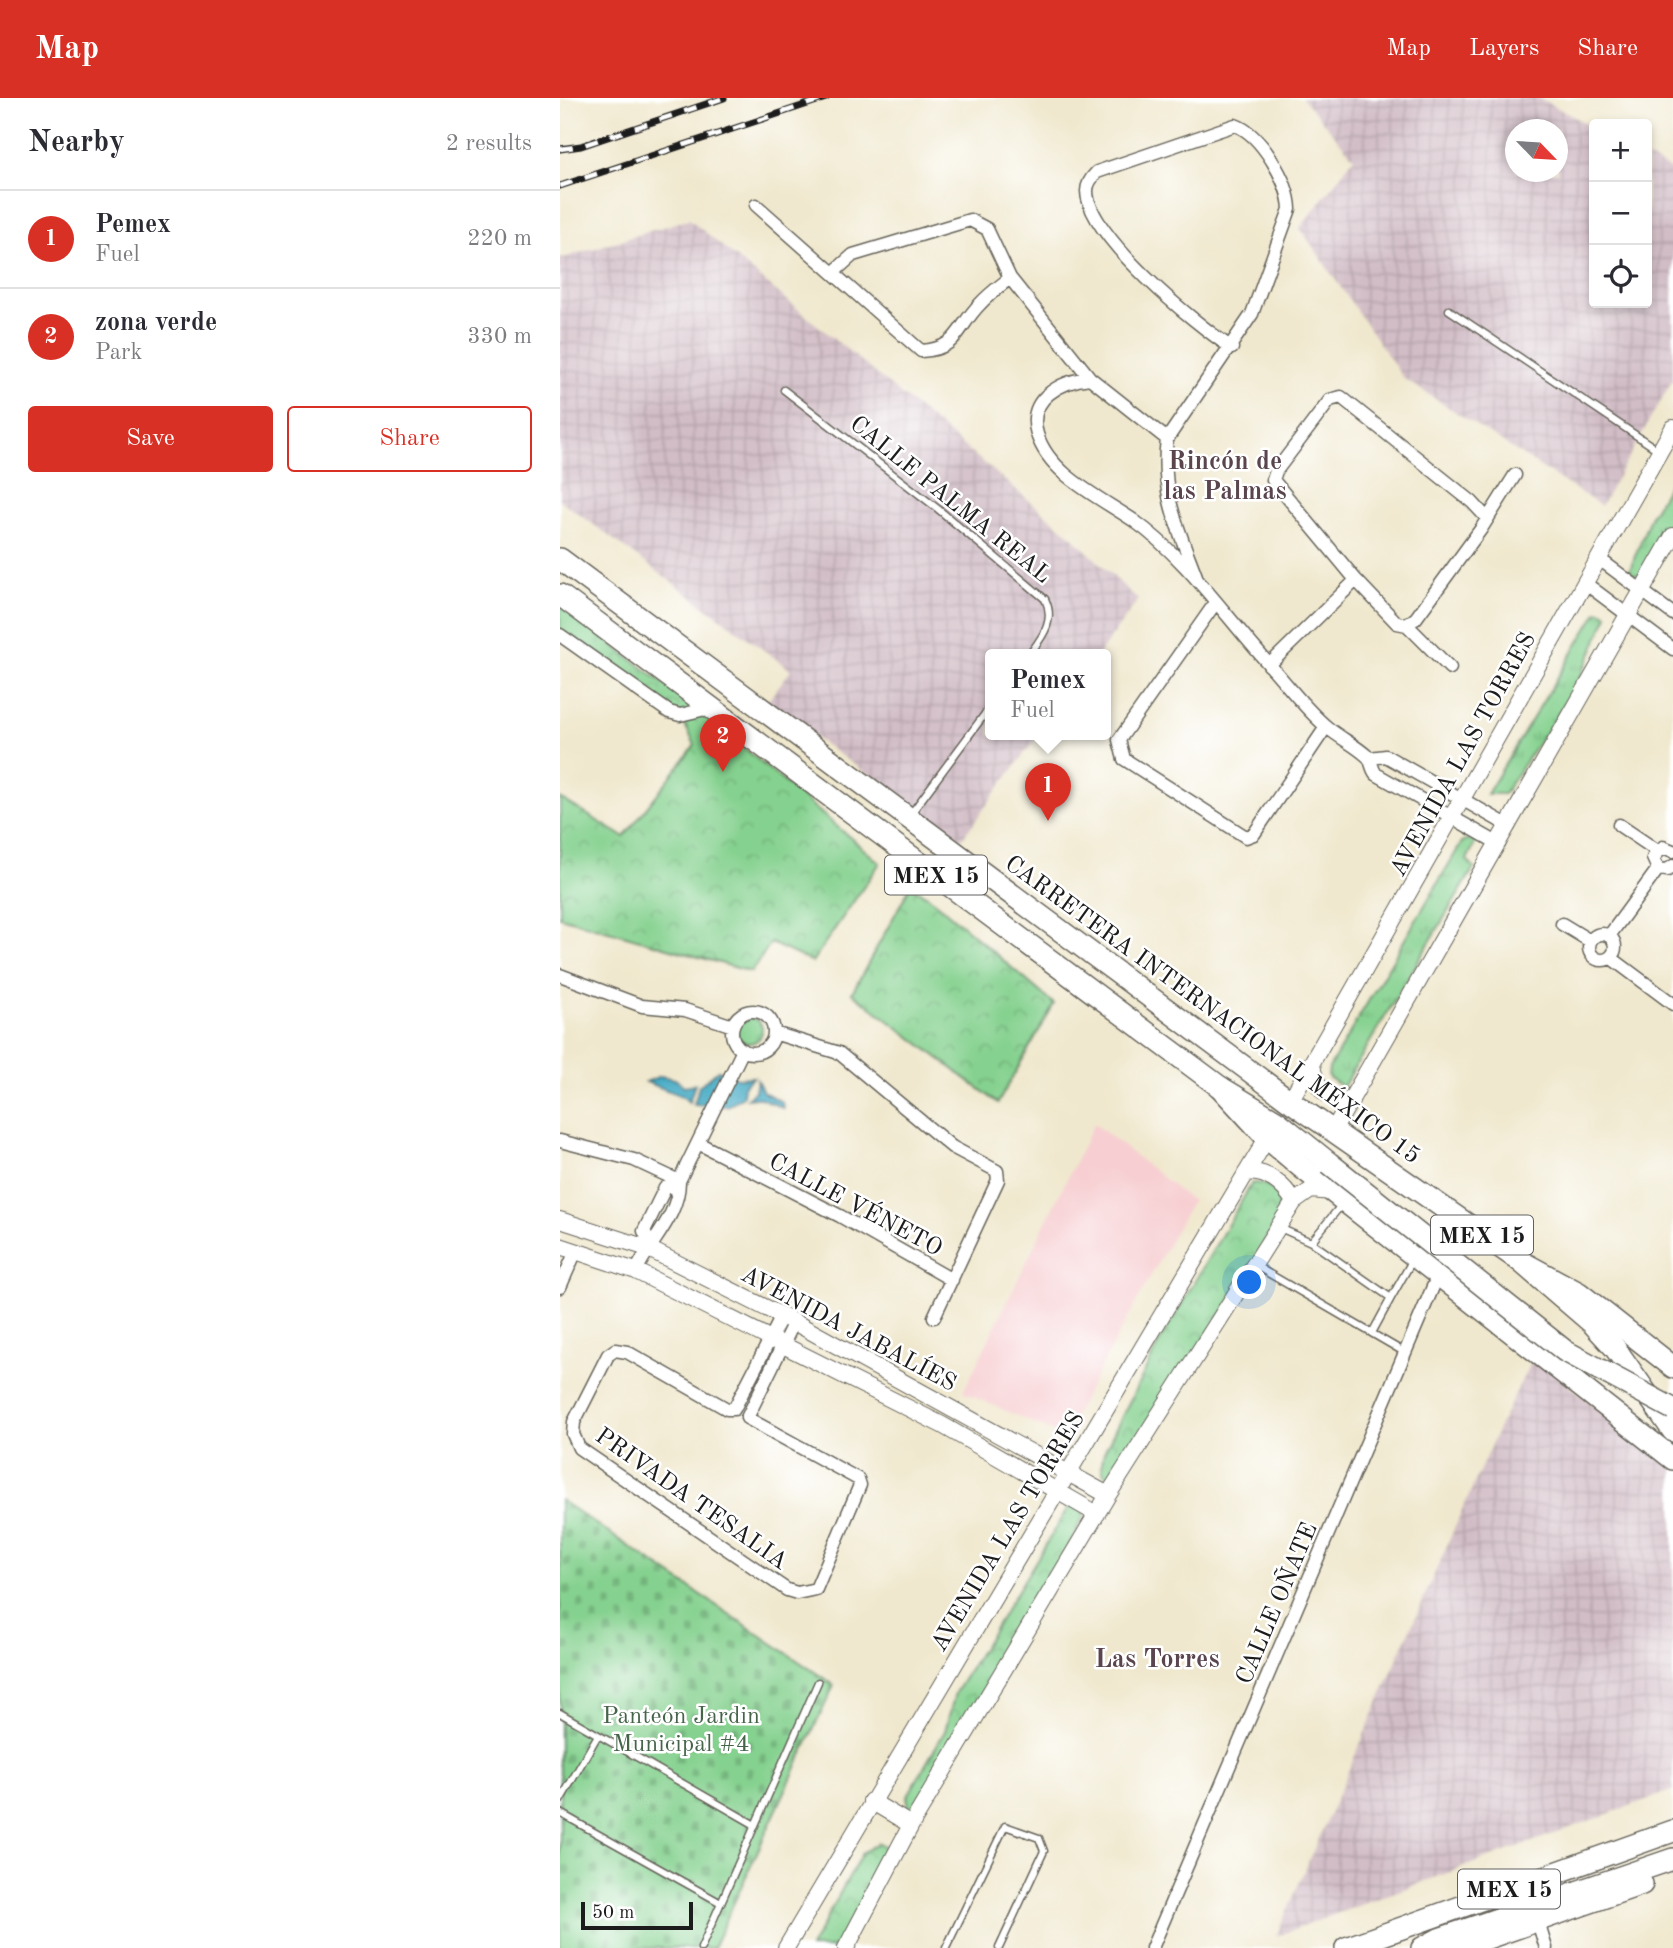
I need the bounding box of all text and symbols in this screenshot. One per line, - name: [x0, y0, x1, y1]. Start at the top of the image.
- text: Map: [35, 33, 99, 66]
- text: Map: [1387, 37, 1431, 61]
- text: Layers: [1469, 37, 1539, 61]
- text: Share: [1577, 37, 1638, 61]
- north arrow: [1505, 119, 1568, 182]
- map controls: [1589, 119, 1652, 308]
- button: +: [1589, 119, 1652, 182]
- text: Nearby: [28, 128, 125, 158]
- text: 2 results: [446, 132, 532, 155]
- button: −: [1589, 182, 1652, 245]
- text: Pemex: [95, 212, 171, 238]
- text: 1: [44, 227, 58, 250]
- text: 220 m: [467, 227, 532, 250]
- text: Fuel: [95, 243, 140, 266]
- button: locate: [1589, 245, 1652, 308]
- text: zona verde: [95, 310, 217, 336]
- text: 2: [44, 325, 58, 348]
- text: 330 m: [467, 325, 532, 348]
- text: Park: [95, 341, 142, 364]
- button: Save: [28, 406, 273, 472]
- button: Share: [287, 406, 532, 472]
- street label: CALLE PALMA REAL: [845, 412, 1055, 589]
- district label: Rincón de las Palmas: [1163, 449, 1287, 505]
- street label: AVENIDA LAS TORRES: [1386, 629, 1541, 881]
- popup: [985, 649, 1111, 740]
- text: Pemex: [1010, 668, 1086, 694]
- text: Fuel: [1010, 699, 1055, 722]
- pin: 2: [700, 714, 746, 772]
- pin: 1: [1025, 763, 1071, 821]
- street label: CARRETERA INTERNACIONAL MÉXICO 15: [1000, 849, 1426, 1169]
- road number: MEX 15: [885, 856, 987, 894]
- street label: CALLE VÉNETO: [764, 1146, 948, 1262]
- road number: MEX 15: [1431, 1216, 1533, 1254]
- street label: AVENIDA JABALÍES: [736, 1259, 962, 1397]
- your location: [1232, 1265, 1266, 1299]
- street label: AVENIDA LAS TORRES: [927, 1408, 1090, 1656]
- street label: PRIVADA TESALIA: [590, 1424, 791, 1575]
- street label: CALLE OÑATE: [1228, 1517, 1323, 1688]
- district label: Las Torres: [1094, 1647, 1220, 1673]
- park label: Panteón Jardin Municipal #4: [602, 1705, 760, 1757]
- road number: MEX 15: [1458, 1870, 1560, 1909]
- scale bar: [581, 1899, 693, 1931]
- text: 50 m: [592, 1904, 634, 1923]

